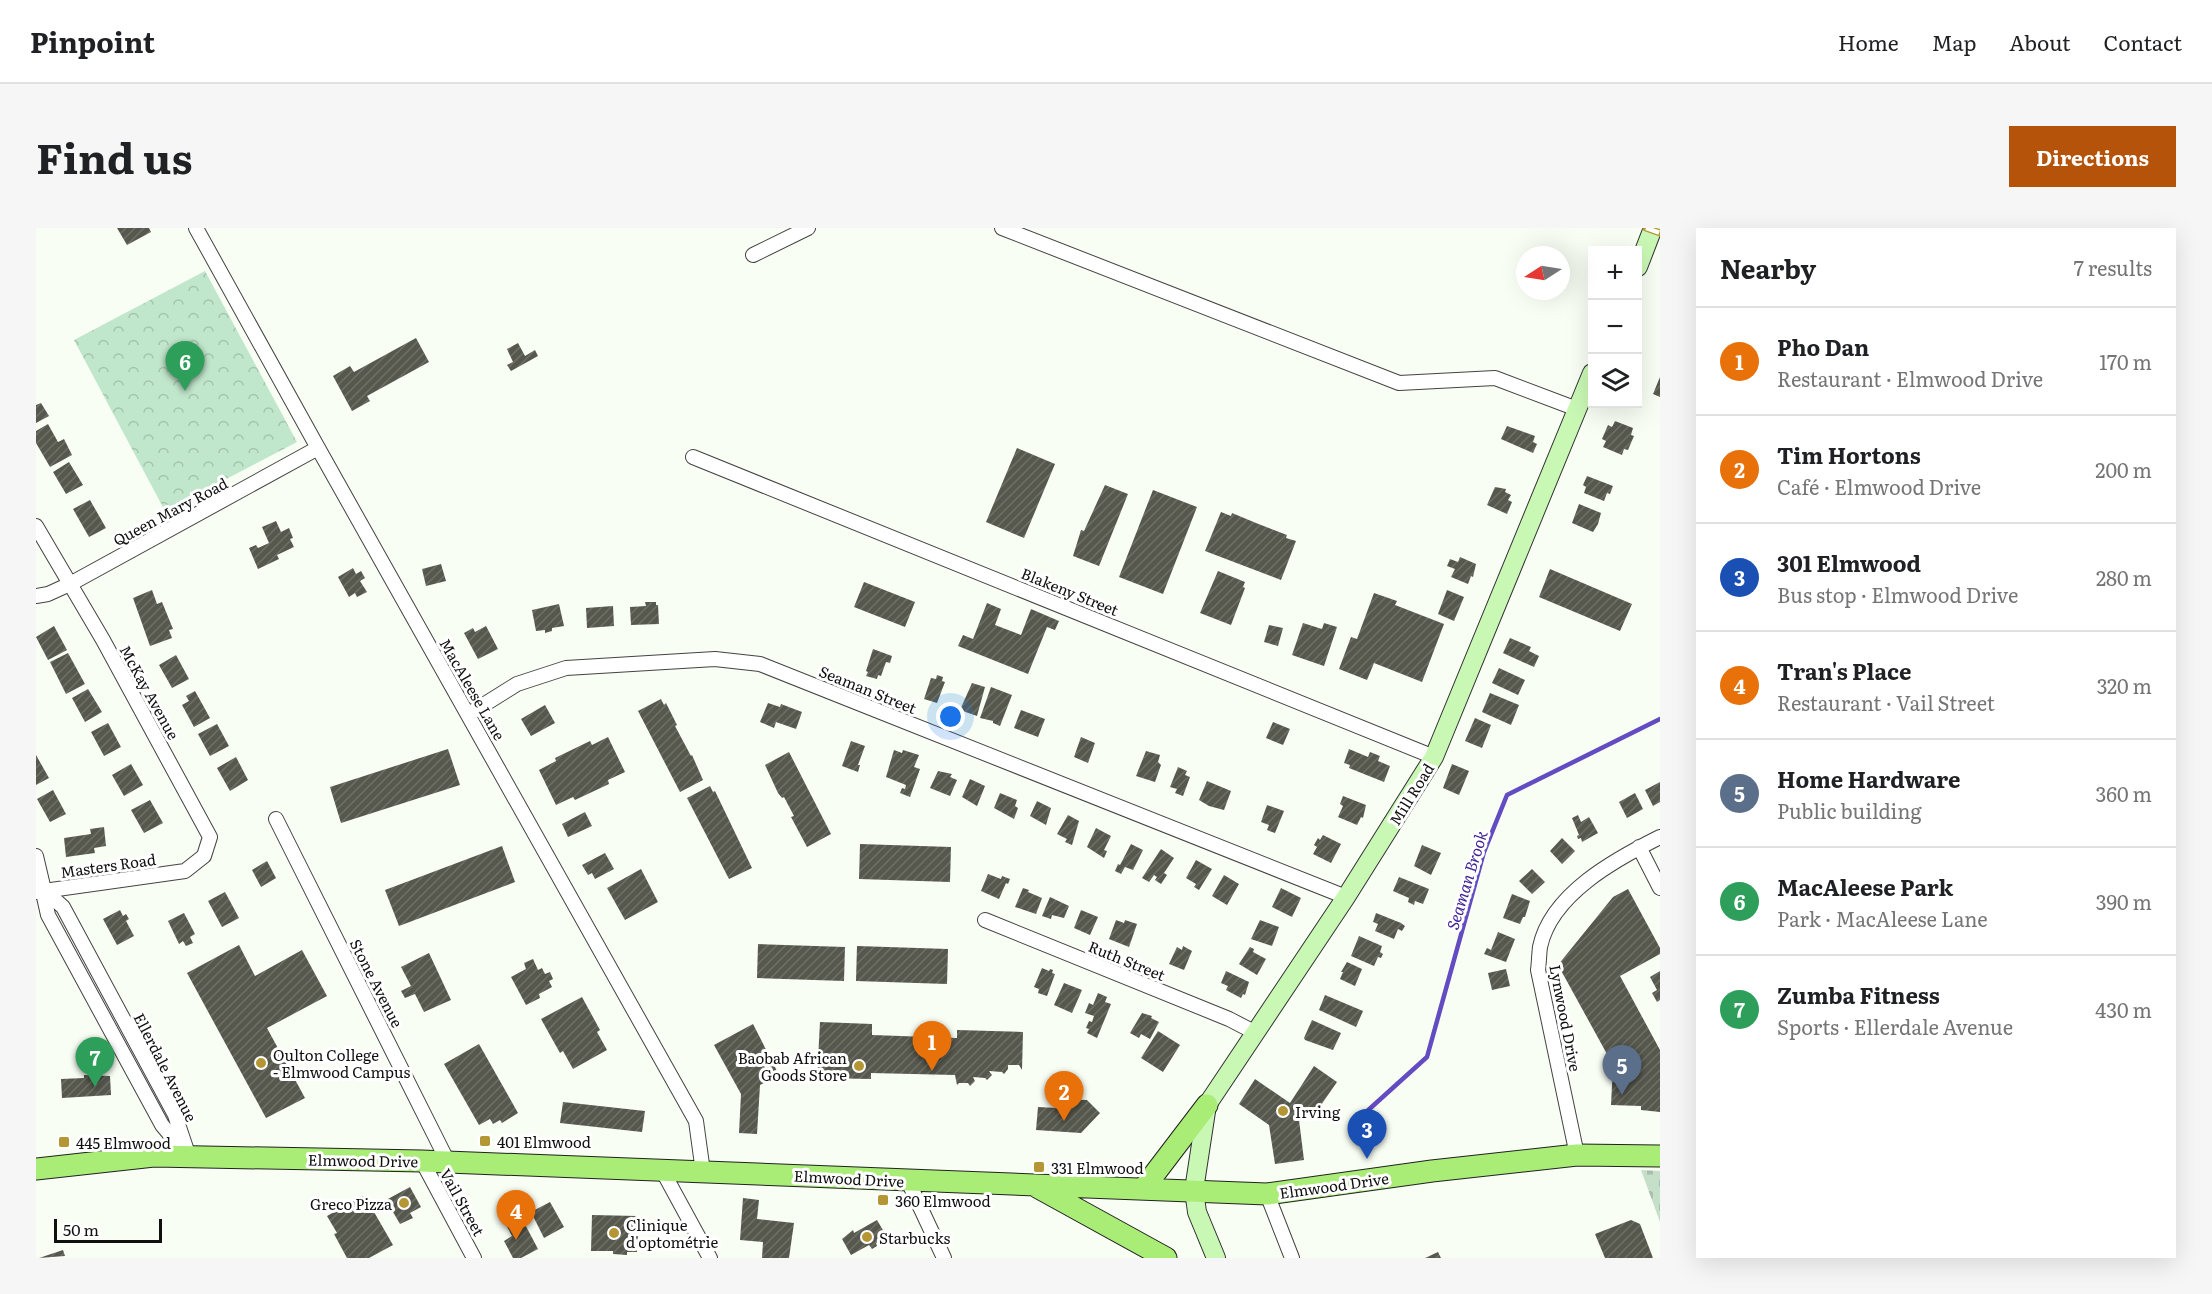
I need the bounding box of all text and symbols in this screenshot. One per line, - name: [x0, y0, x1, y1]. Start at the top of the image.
- text: Pinpoint: [30, 20, 155, 62]
- text: Home: [1838, 26, 1899, 57]
- text: Map: [1932, 26, 1976, 57]
- text: About: [2009, 26, 2071, 57]
- text: Contact: [2104, 26, 2182, 57]
- text: Find us: [36, 125, 193, 187]
- button: Directions: [2009, 126, 2176, 187]
- north arrow: [1516, 246, 1570, 300]
- map controls: [1588, 246, 1642, 408]
- button: +: [1588, 246, 1642, 300]
- text: Nearby: [1720, 248, 1816, 287]
- text: 7 results: [2074, 252, 2152, 282]
- button: −: [1588, 300, 1642, 354]
- text: Pho Dan: [1777, 330, 1869, 363]
- pin: 6: [166, 342, 204, 391]
- text: 1: [1735, 346, 1744, 376]
- text: 170 m: [2099, 346, 2152, 376]
- button: layers: [1588, 354, 1642, 408]
- text: Restaurant · Elmwood Drive: [1777, 363, 2043, 393]
- text: Tim Hortons: [1777, 438, 1921, 471]
- text: 2: [1734, 454, 1745, 484]
- text: 200 m: [2095, 454, 2152, 484]
- street label: Queen Mary Road: [108, 471, 232, 551]
- text: Café · Elmwood Drive: [1777, 471, 1981, 501]
- text: 301 Elmwood: [1777, 546, 1921, 579]
- street label: Blakeny Street: [1018, 561, 1122, 621]
- text: 3: [1734, 562, 1745, 592]
- text: 280 m: [2096, 562, 2152, 592]
- text: Bus stop · Elmwood Drive: [1777, 579, 2018, 609]
- street label: MacAleese Lane: [435, 634, 512, 744]
- street label: McKay Avenue: [115, 641, 186, 744]
- text: Tran's Place: [1777, 654, 1911, 687]
- street label: Seaman Street: [816, 659, 920, 719]
- text: 4: [1733, 670, 1746, 700]
- text: 320 m: [2097, 670, 2152, 700]
- text: Restaurant · Vail Street: [1777, 687, 1995, 717]
- your location: [936, 702, 965, 731]
- street label: Mill Road: [1383, 759, 1439, 829]
- text: Home Hardware: [1777, 762, 1960, 795]
- text: 5: [1734, 778, 1745, 808]
- text: 360 m: [2095, 778, 2152, 808]
- text: Public building: [1777, 795, 1922, 825]
- water label: Seaman Brook: [1440, 827, 1493, 933]
- street label: Masters Road: [59, 847, 157, 883]
- text: MacAleese Park: [1777, 870, 1953, 903]
- text: 6: [1734, 886, 1745, 916]
- text: 390 m: [2096, 886, 2152, 916]
- text: Park · MacAleese Lane: [1777, 903, 1988, 933]
- street label: Ruth Street: [1085, 934, 1169, 986]
- street label: Stone Avenue: [345, 935, 409, 1032]
- street label: Lynwood Drive: [1544, 963, 1588, 1074]
- text: Zumba Fitness: [1777, 978, 1940, 1011]
- text: 7: [1734, 994, 1745, 1024]
- text: 430 m: [2095, 994, 2152, 1024]
- street label: Ellerdale Avenue: [129, 1009, 203, 1126]
- text: Sports · Ellerdale Avenue: [1777, 1011, 2013, 1041]
- pin: 1: [912, 1022, 952, 1071]
- pin: 7: [76, 1038, 114, 1087]
- place label: Oulton College - Elmwood Campus: [273, 1043, 411, 1083]
- place label: Baobab African Goods Store: [738, 1046, 847, 1086]
- pin: 5: [1602, 1046, 1642, 1095]
- marker: Oulton College - Elmwood Campus: [254, 1056, 268, 1070]
- marker: Baobab African Goods Store: [852, 1059, 866, 1073]
- pin: 2: [1044, 1072, 1084, 1121]
- place label: Irving: [1295, 1100, 1341, 1123]
- marker: Irving: [1276, 1104, 1290, 1118]
- pin: 3: [1348, 1110, 1386, 1159]
- place label: 401 Elmwood: [497, 1130, 591, 1153]
- place label: 445 Elmwood: [76, 1131, 171, 1154]
- marker: 401 Elmwood: [478, 1134, 492, 1148]
- marker: 445 Elmwood: [57, 1135, 71, 1149]
- street label: Elmwood Drive: [308, 1148, 419, 1172]
- place label: 331 Elmwood: [1051, 1156, 1144, 1179]
- marker: 331 Elmwood: [1032, 1160, 1046, 1174]
- street label: Vail Street: [435, 1164, 491, 1240]
- street label: Elmwood Drive: [793, 1164, 905, 1192]
- street label: Elmwood Drive: [1278, 1166, 1390, 1204]
- place label: 360 Elmwood: [895, 1189, 991, 1212]
- pin: 4: [496, 1190, 536, 1240]
- place label: Greco Pizza: [310, 1192, 393, 1215]
- marker: 360 Elmwood: [876, 1193, 890, 1207]
- marker: Greco Pizza: [397, 1196, 411, 1210]
- place label: Clinique d'optométrie: [626, 1213, 718, 1253]
- scale bar: [54, 1216, 162, 1244]
- text: 50 m: [63, 1217, 99, 1241]
- marker: Clinique d'optométrie: [607, 1226, 621, 1240]
- place label: Starbucks: [879, 1226, 951, 1249]
- marker: Starbucks: [860, 1230, 874, 1244]

